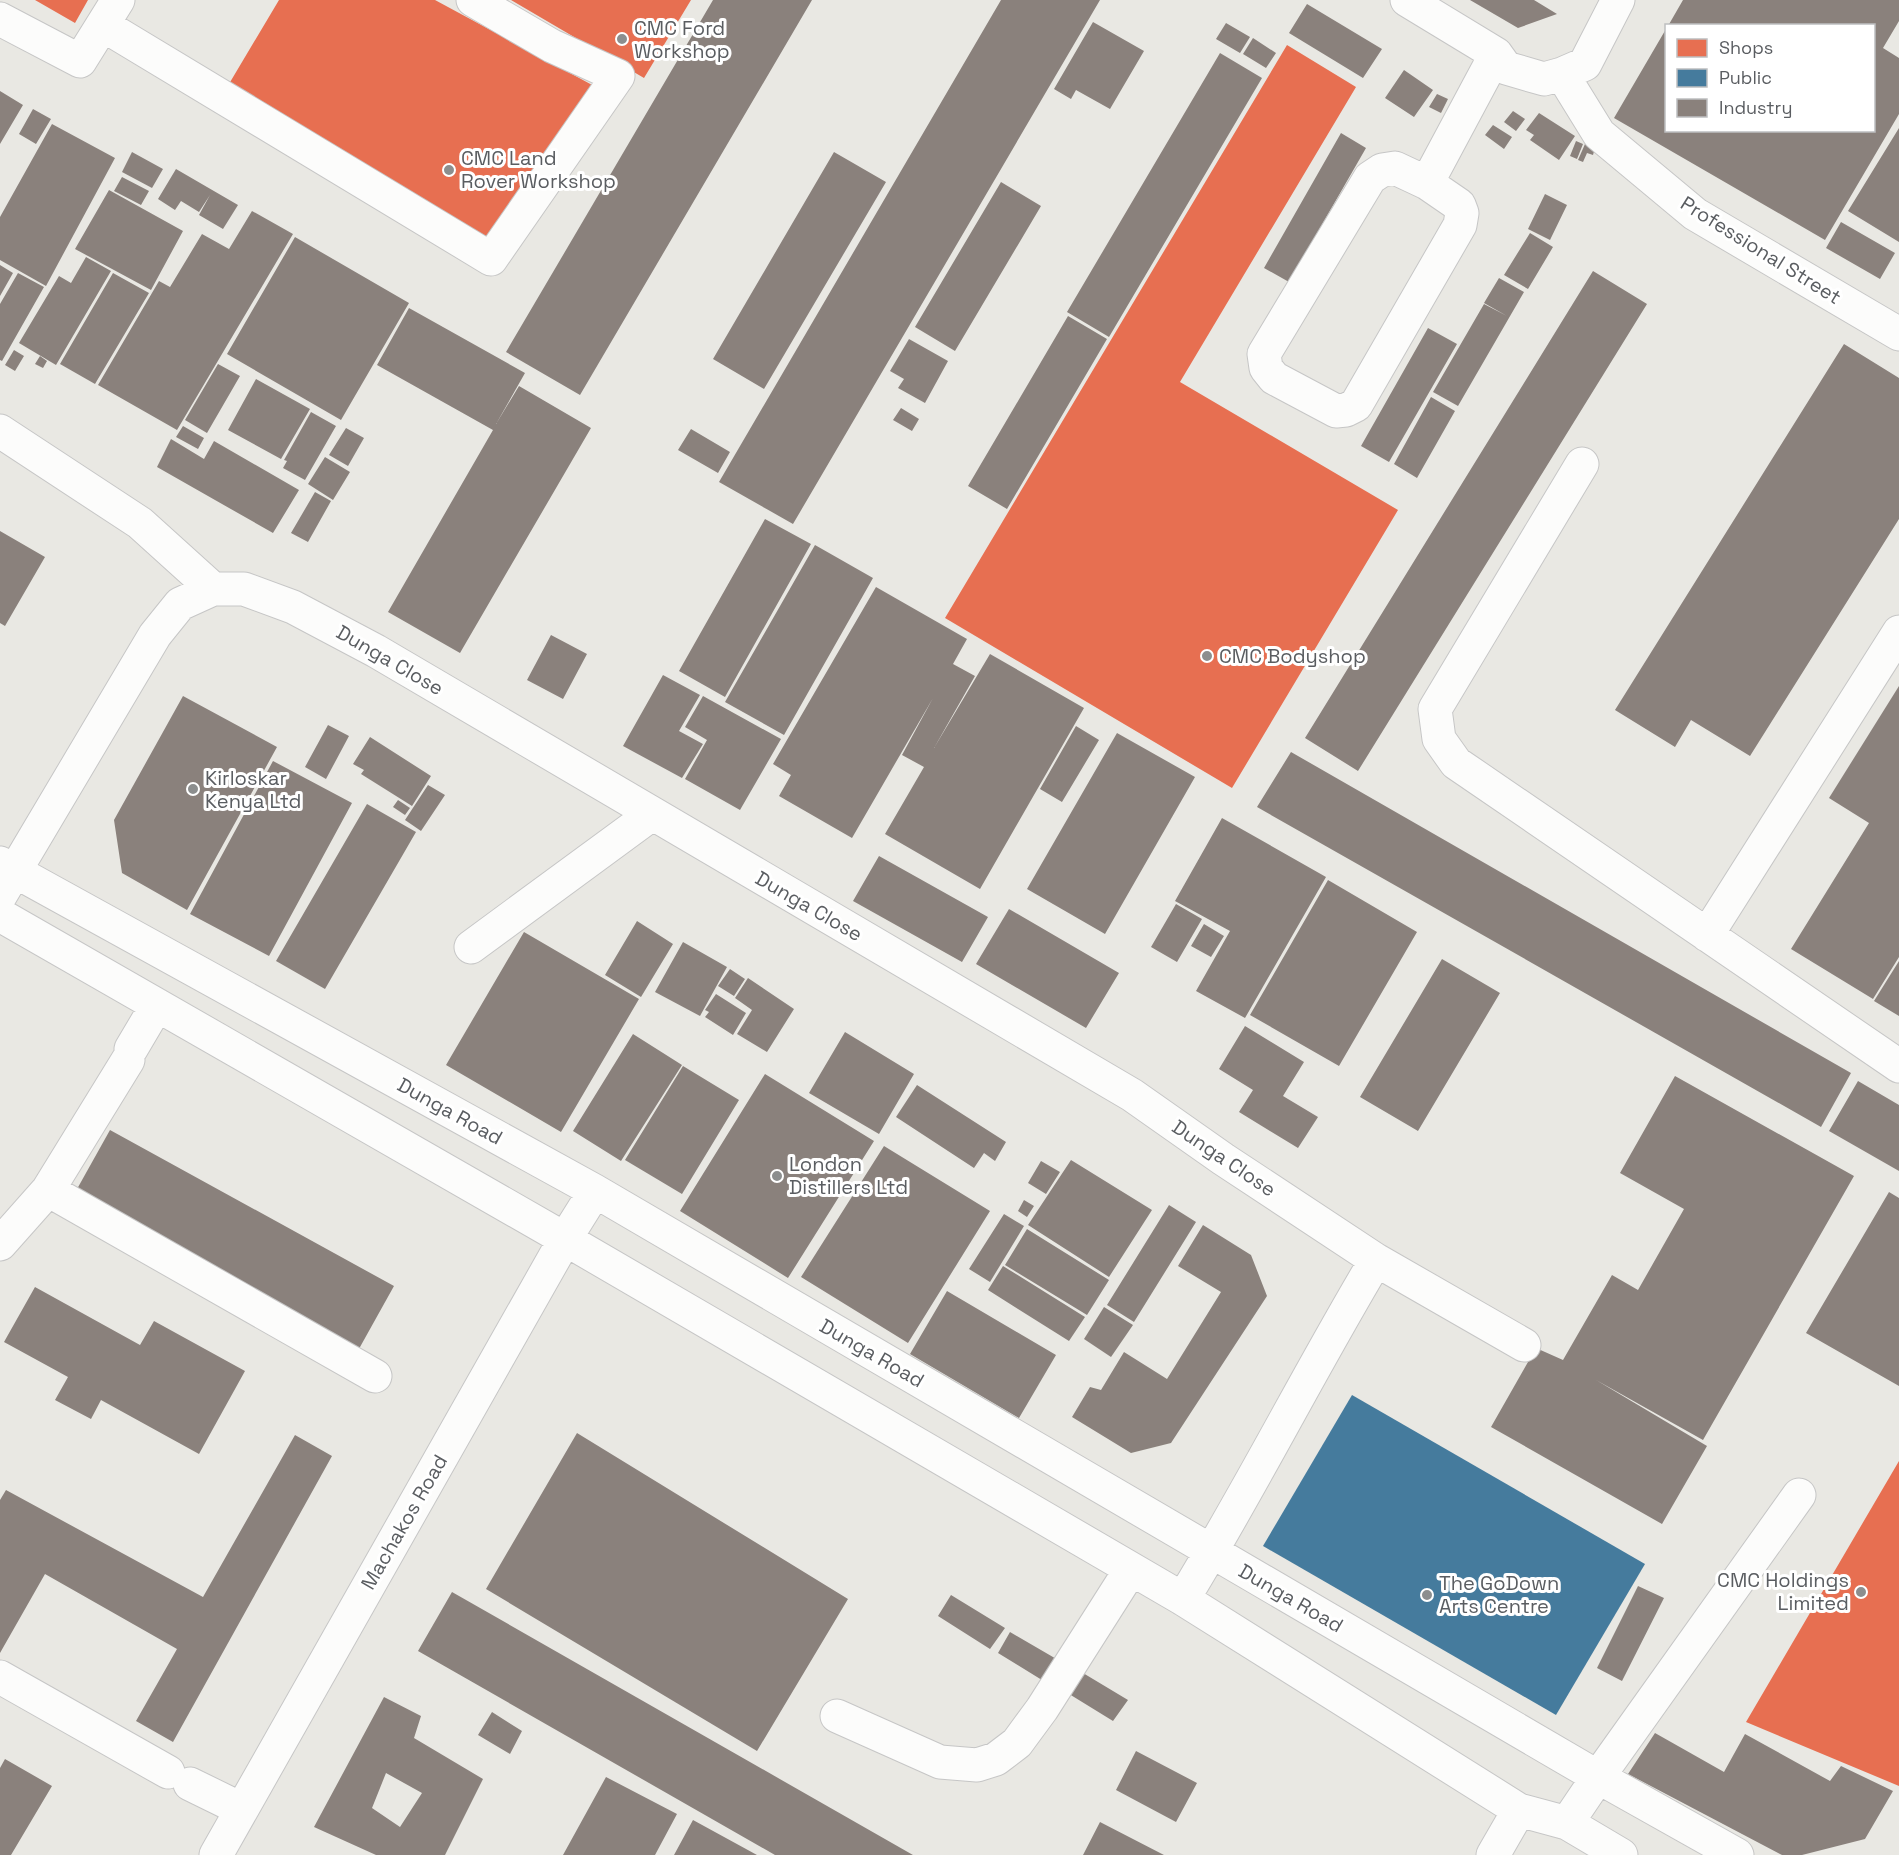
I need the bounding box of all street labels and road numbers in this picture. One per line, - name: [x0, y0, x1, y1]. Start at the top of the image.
- street label: Professional Street: [1676, 190, 1846, 310]
- street label: Dunga Close: [332, 619, 448, 701]
- street label: Dunga Close: [751, 865, 867, 947]
- street label: Dunga Road: [393, 1071, 507, 1151]
- street label: Dunga Close: [1167, 1114, 1281, 1202]
- street label: Dunga Road: [815, 1313, 929, 1393]
- street label: Machakos Road: [355, 1450, 453, 1594]
- street label: Dunga Road: [1234, 1558, 1348, 1638]

